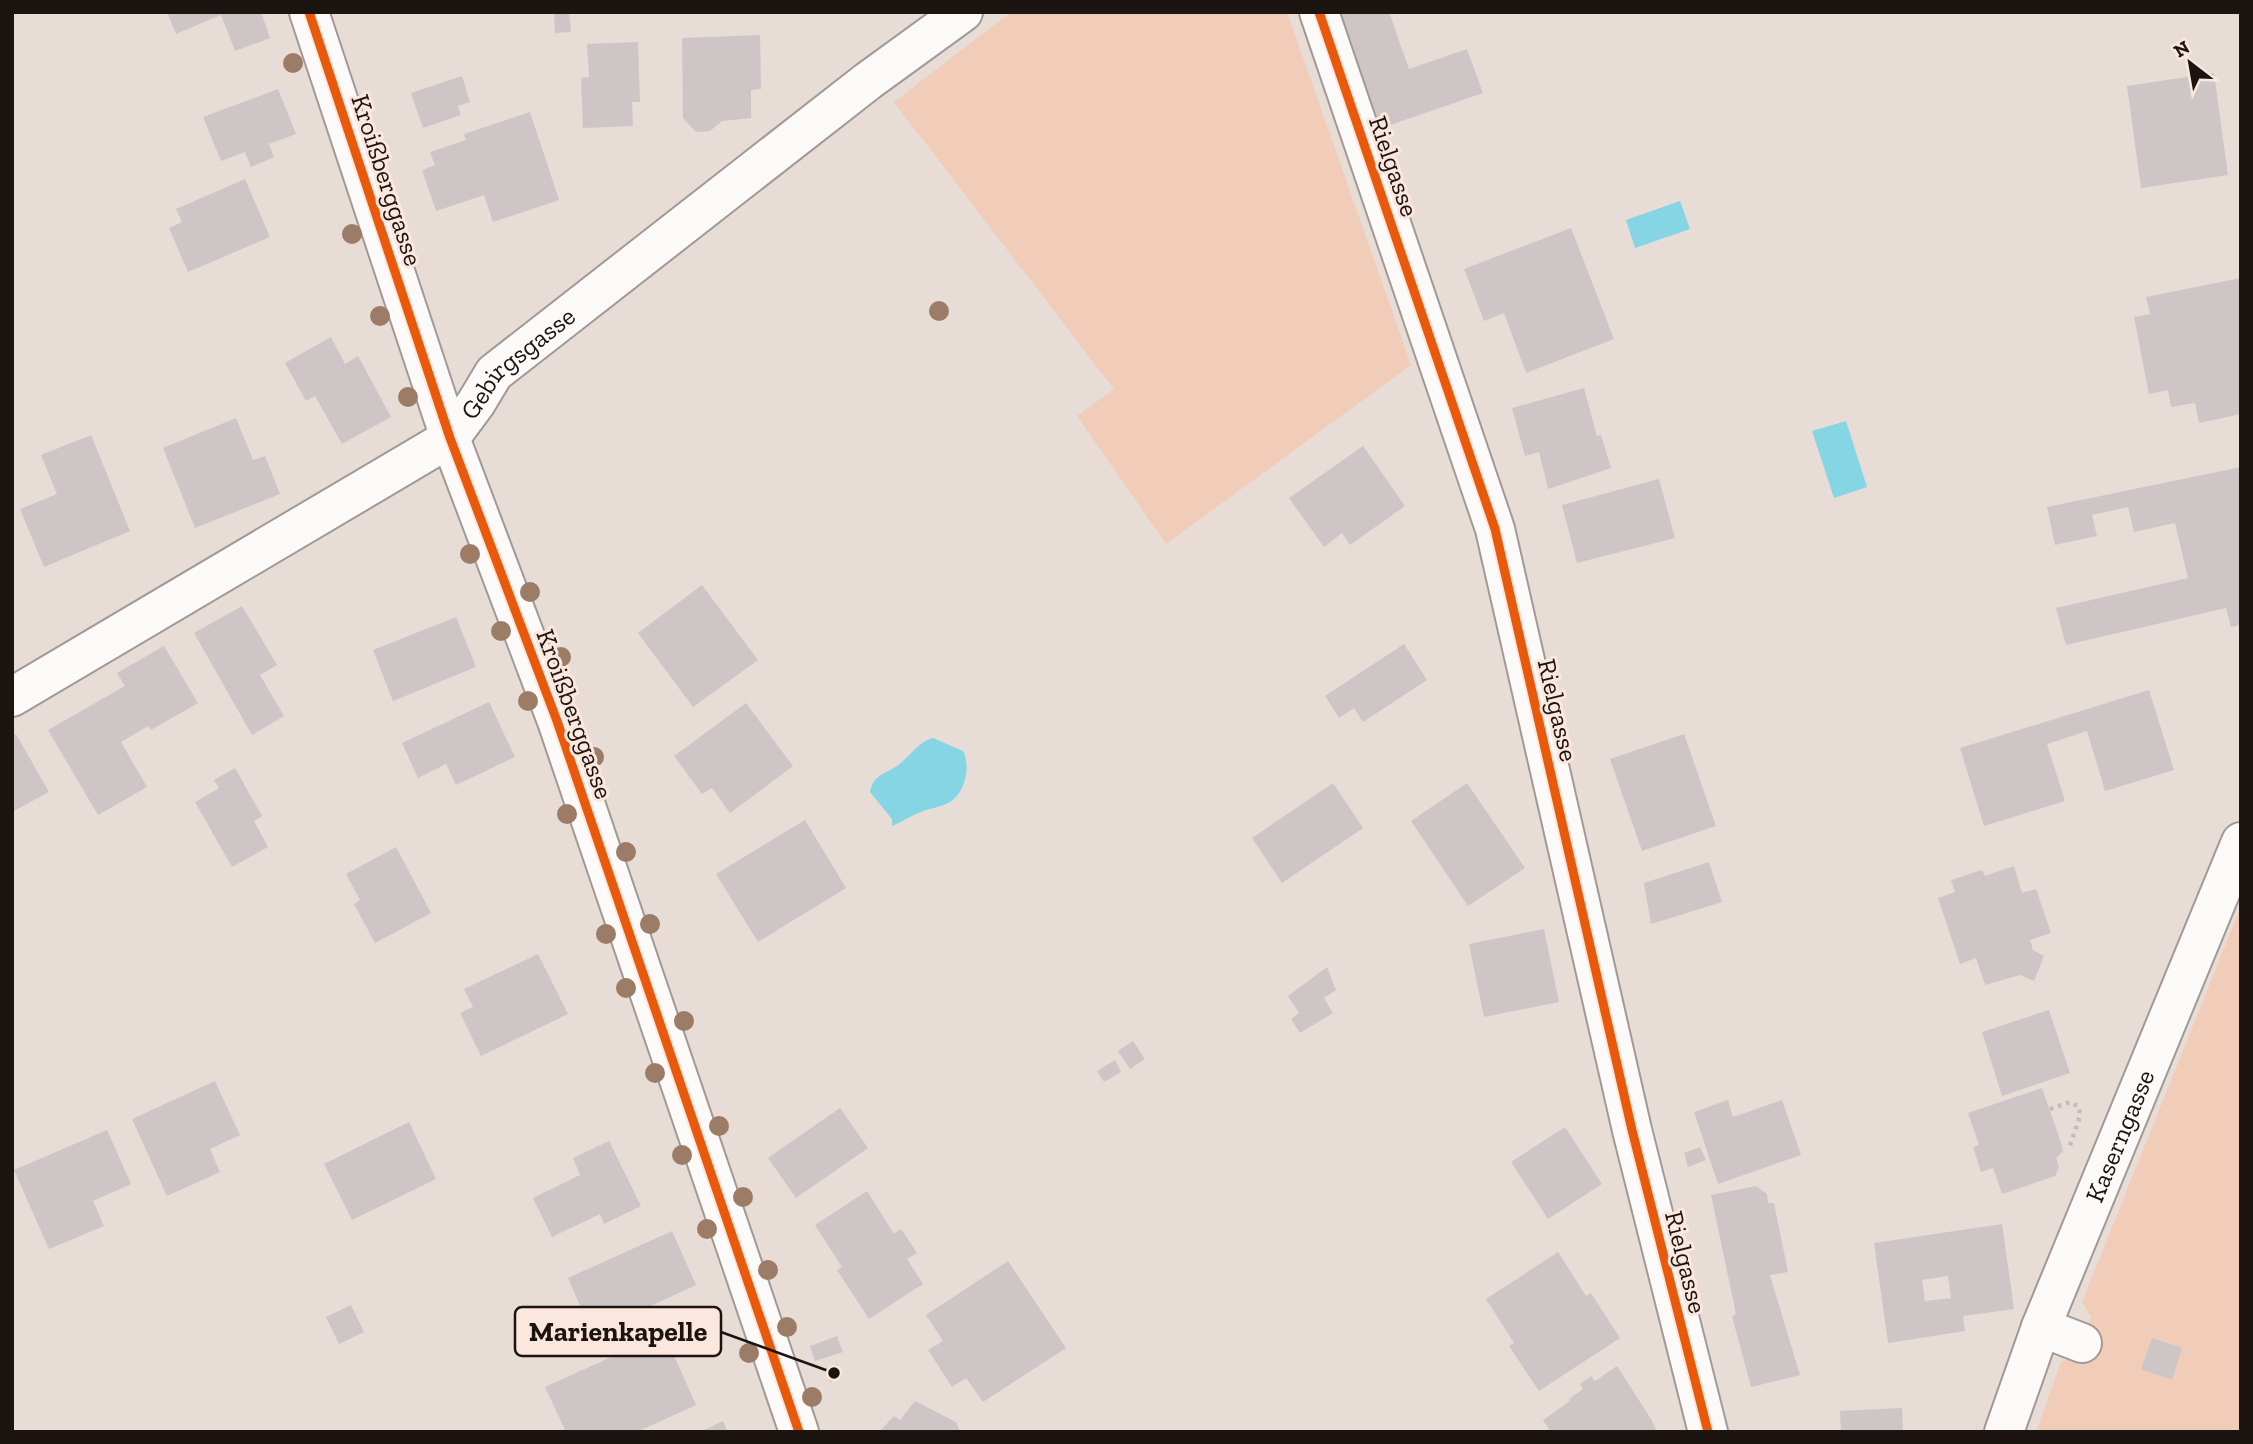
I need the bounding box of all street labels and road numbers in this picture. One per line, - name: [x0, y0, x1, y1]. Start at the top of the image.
- street label: Kroißberggasse: [344, 90, 430, 270]
- street label: Rielgasse: [1362, 111, 1426, 221]
- street label: Gebirgsgasse: [453, 300, 581, 426]
- street label: Kroißberggasse: [529, 625, 621, 803]
- street label: Rielgasse: [1531, 656, 1585, 764]
- street label: Kaserngasse: [2078, 1065, 2161, 1207]
- street label: Rielgasse: [1658, 1208, 1714, 1316]

